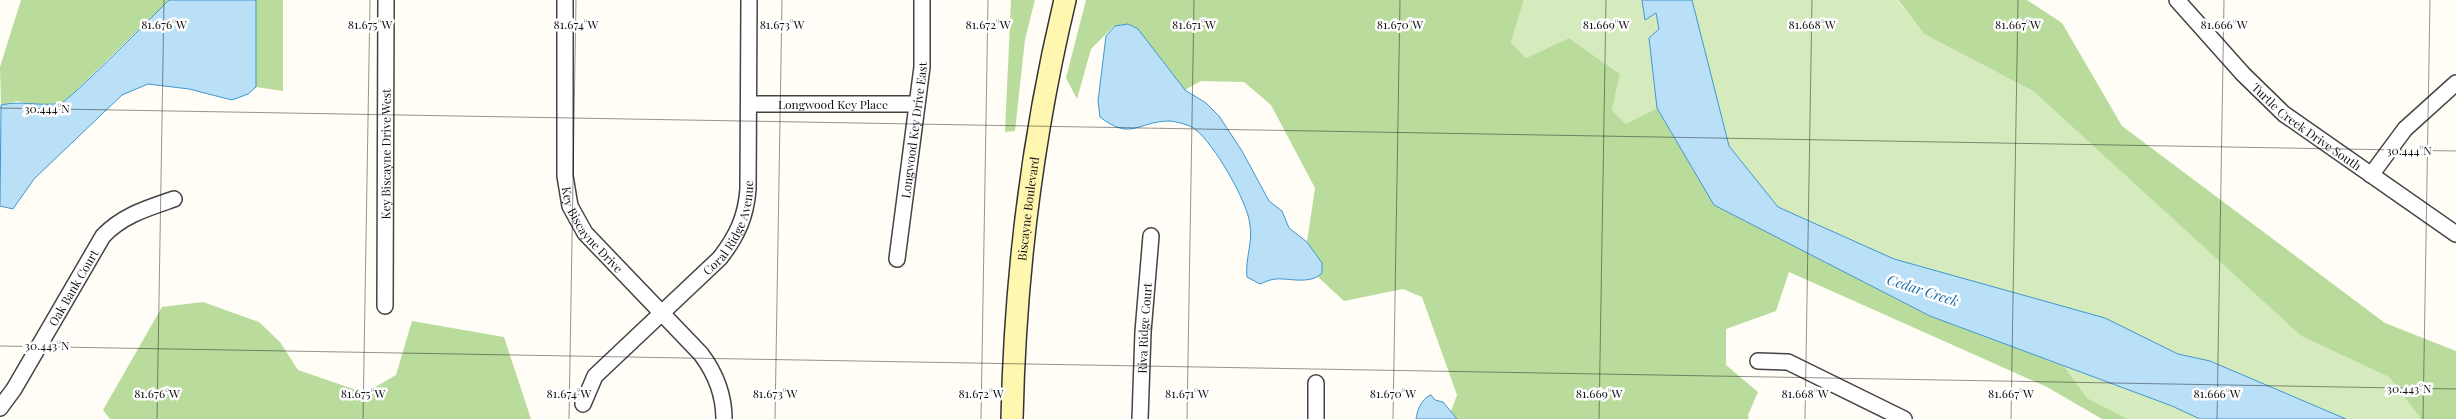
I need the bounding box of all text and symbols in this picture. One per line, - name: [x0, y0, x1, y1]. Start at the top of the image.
- text: 81.676°W: [141, 16, 187, 32]
- text: 81.675°W: [348, 16, 392, 32]
- text: 81.674°W: [554, 16, 599, 32]
- text: 81.673°W: [760, 16, 804, 32]
- text: 81.672°W: [965, 16, 1011, 32]
- text: 81.671°W: [1172, 16, 1216, 32]
- text: 81.670°W: [1377, 16, 1423, 32]
- text: 81.669°W: [1583, 16, 1629, 32]
- text: 81.668°W: [1788, 16, 1836, 32]
- text: 81.667°W: [1995, 16, 2041, 32]
- text: 81.666°W: [2200, 16, 2248, 32]
- street label: Longwood Key Drive East: [897, 61, 930, 199]
- street label: Turtle Creek Drive South: [2249, 79, 2365, 174]
- street label: Key Biscayne Drive West: [377, 88, 394, 219]
- street label: Longwood Key Place: [778, 96, 888, 112]
- text: 30.444°N: [24, 100, 70, 116]
- text: 30.444°N: [2386, 142, 2432, 158]
- street label: Biscayne Boulevard: [1013, 156, 1042, 261]
- street label: Coral Ridge Avenue: [699, 180, 756, 278]
- street label: Key Biscayne Drive: [559, 185, 627, 276]
- street label: Oak Bank Court: [45, 246, 102, 329]
- water label: Cedar Creek: [1885, 270, 1961, 310]
- street label: Riva Ridge Court: [1134, 281, 1155, 374]
- text: 30.443°N: [25, 337, 70, 353]
- text: 30.443°N: [2387, 380, 2432, 396]
- text: 81.676°W: [134, 385, 180, 401]
- text: 81.675°W: [341, 385, 385, 401]
- text: 81.674°W: [547, 385, 592, 401]
- text: 81.673°W: [753, 385, 797, 401]
- text: 81.672°W: [958, 385, 1004, 401]
- text: 81.671°W: [1165, 385, 1209, 401]
- text: 81.670°W: [1370, 385, 1416, 401]
- text: 81.669°W: [1576, 385, 1622, 401]
- text: 81.668°W: [1781, 385, 1829, 401]
- text: 81.667°W: [1988, 385, 2034, 401]
- text: 81.666°W: [2193, 385, 2241, 401]

